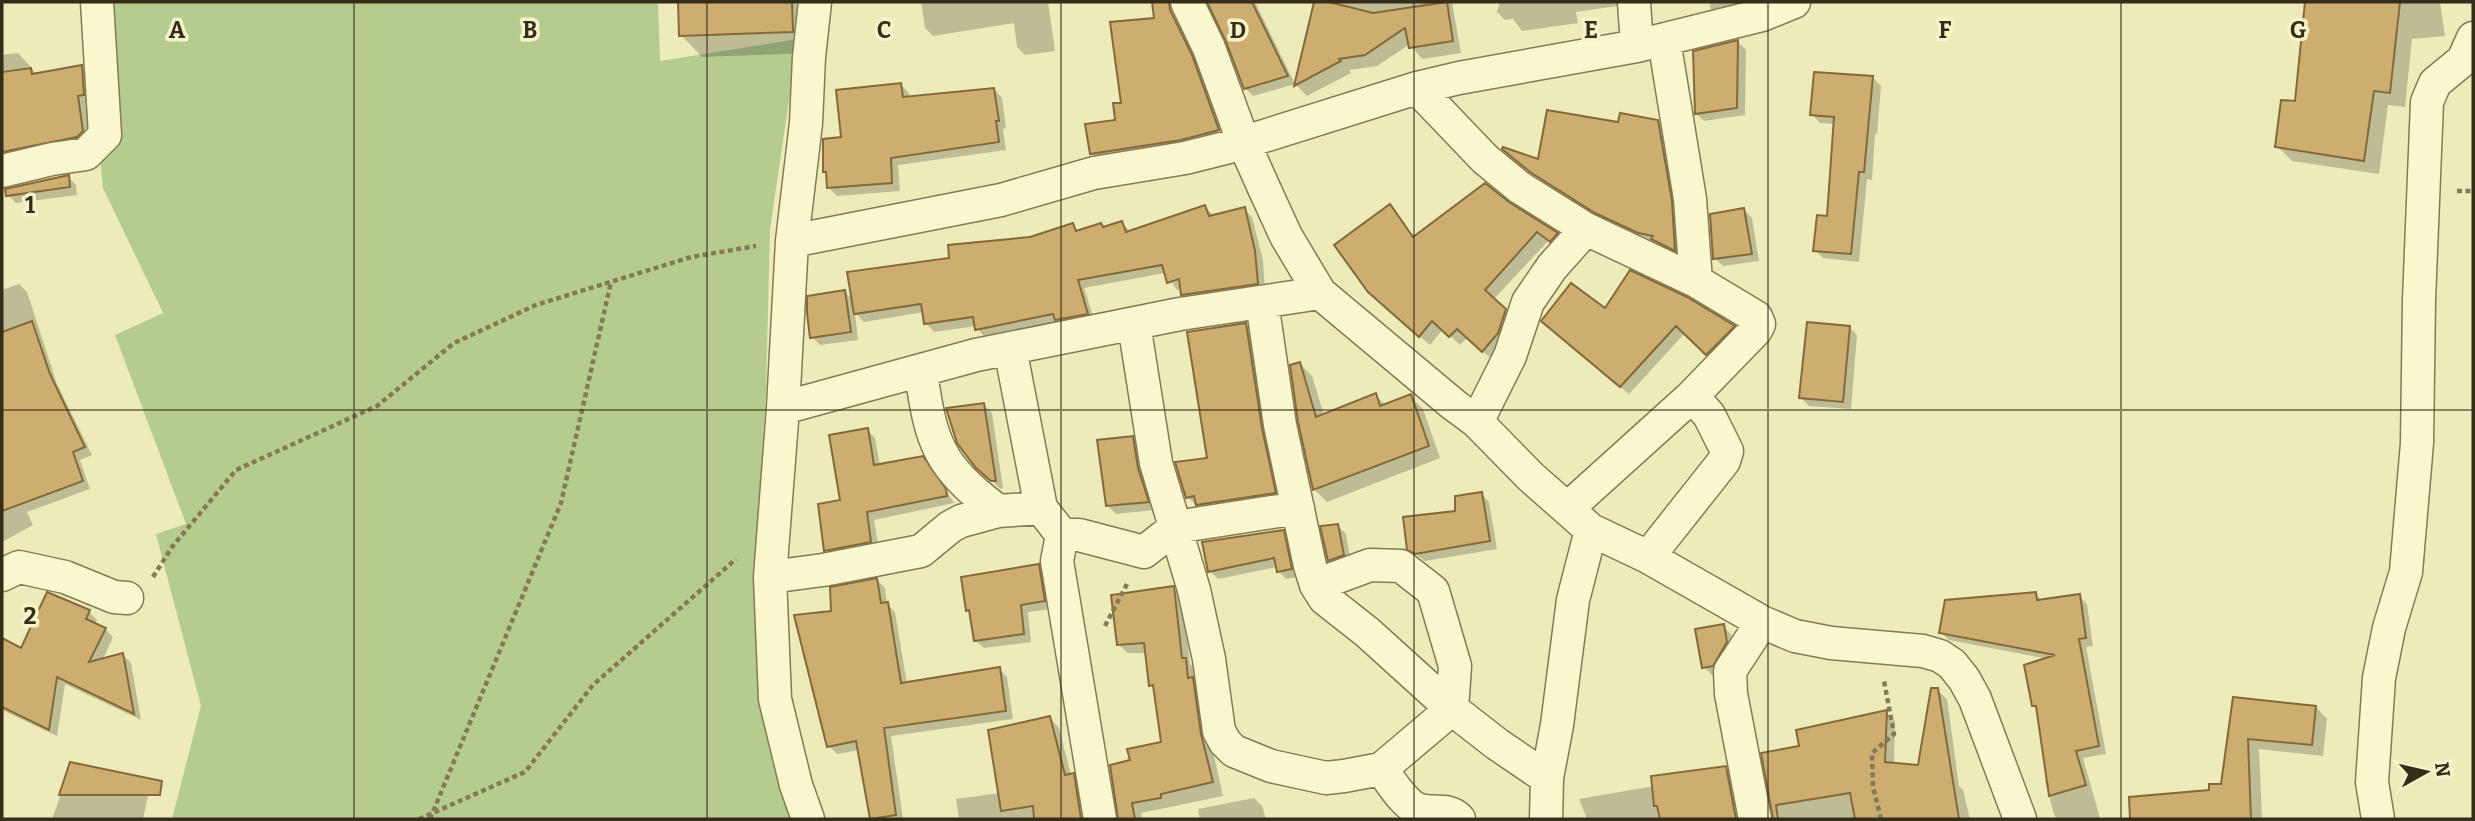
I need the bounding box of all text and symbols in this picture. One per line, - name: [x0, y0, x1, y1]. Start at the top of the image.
- text: A: [169, 16, 186, 44]
- text: B: [523, 16, 537, 44]
- text: C: [877, 16, 891, 44]
- text: D: [1230, 16, 1246, 44]
- text: E: [1584, 16, 1598, 44]
- text: F: [1939, 16, 1952, 44]
- text: G: [2290, 16, 2307, 44]
- text: 1: [25, 191, 35, 219]
- text: 2: [24, 602, 37, 630]
- north arrow: [2391, 737, 2461, 807]
- text: N: [2430, 761, 2455, 779]

